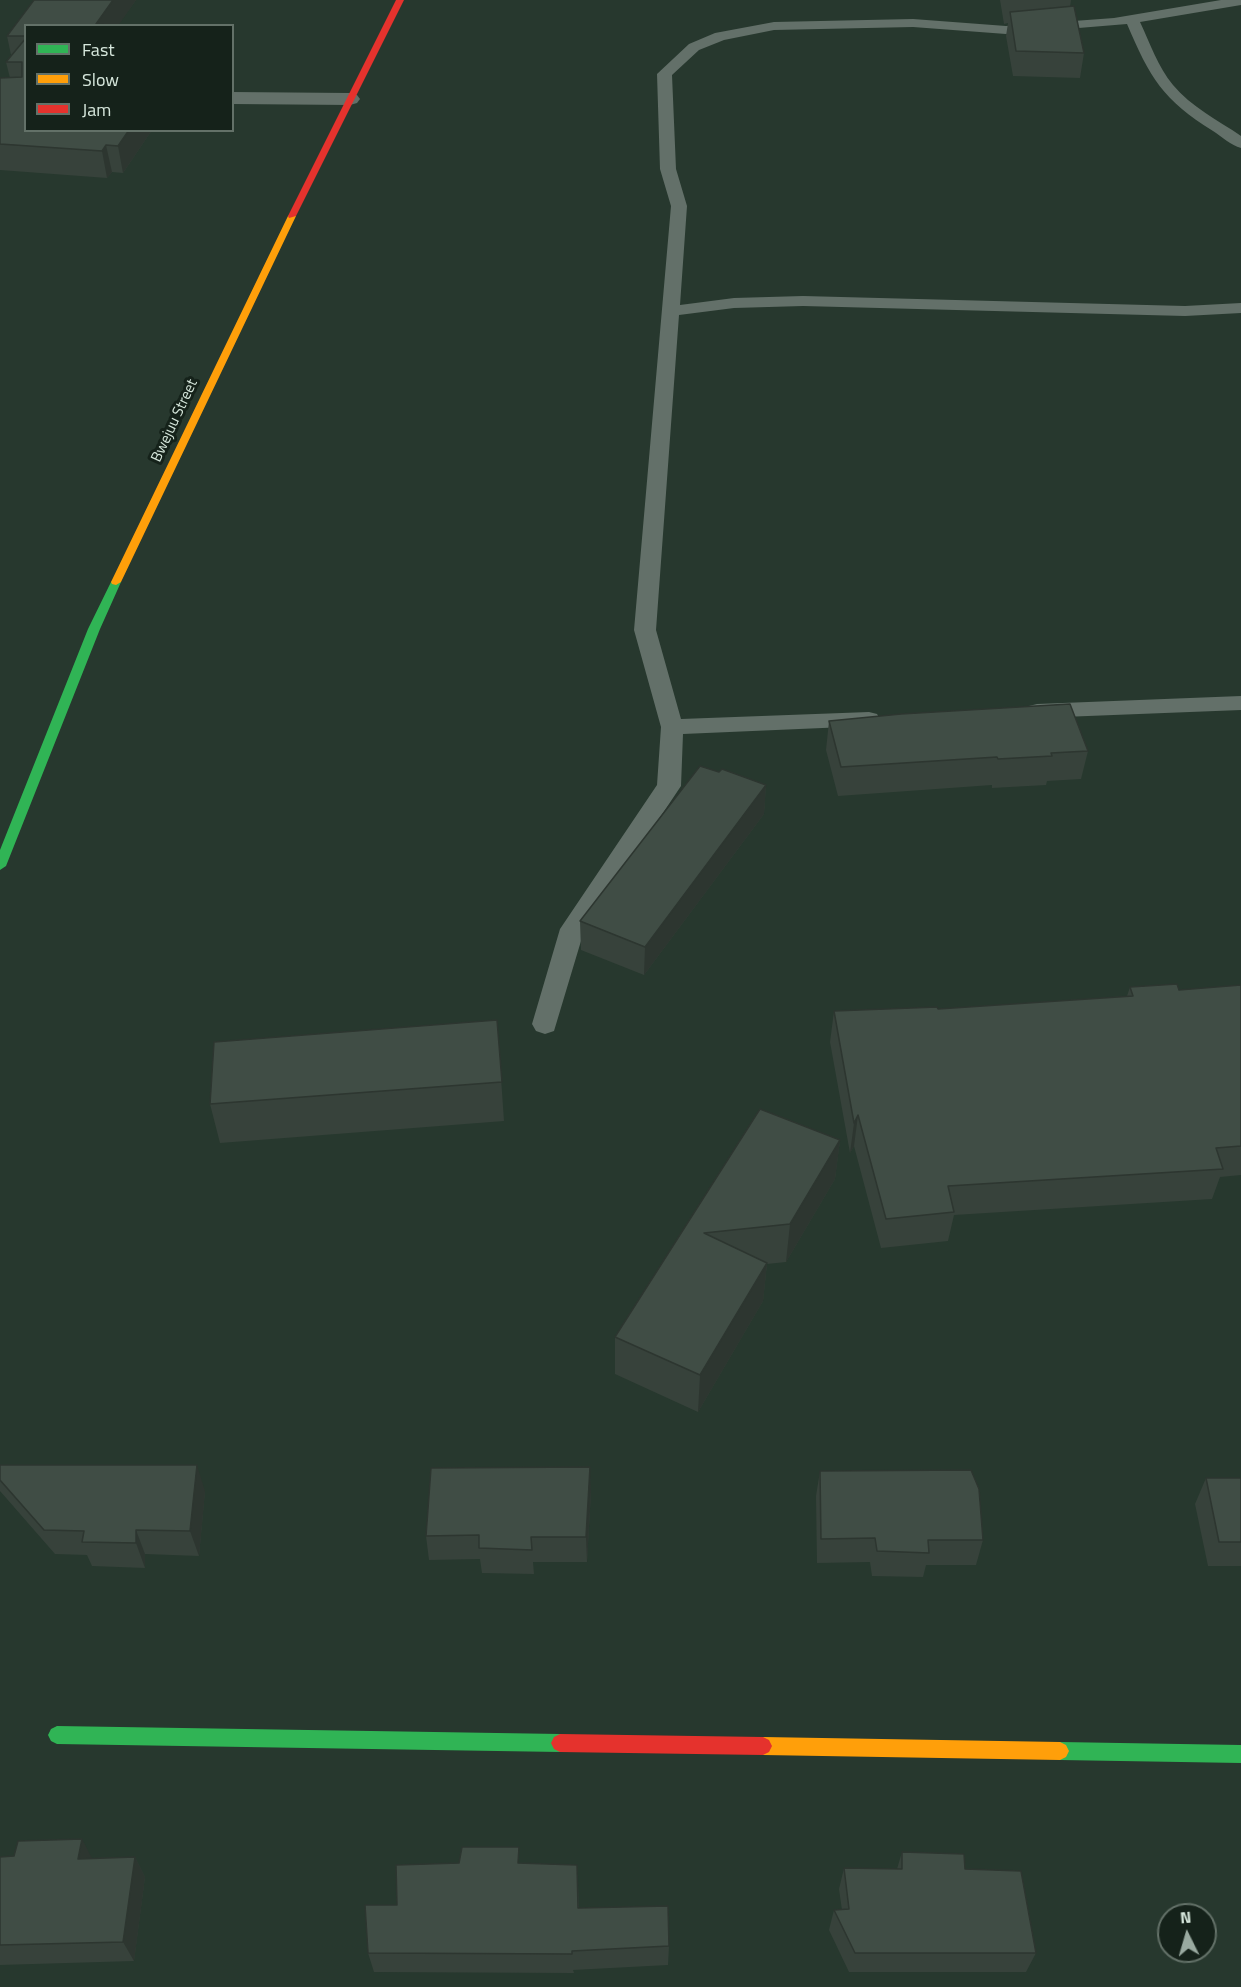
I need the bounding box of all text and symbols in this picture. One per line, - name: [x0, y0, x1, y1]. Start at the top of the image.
- legend: [24, 24, 234, 132]
- text: Fast: [82, 36, 115, 63]
- text: Slow: [82, 66, 119, 93]
- text: Jam: [82, 96, 111, 123]
- street label: Bwejuu Street: [148, 377, 202, 465]
- north arrow: [1157, 1903, 1217, 1963]
- text: N: [1179, 1905, 1192, 1929]

